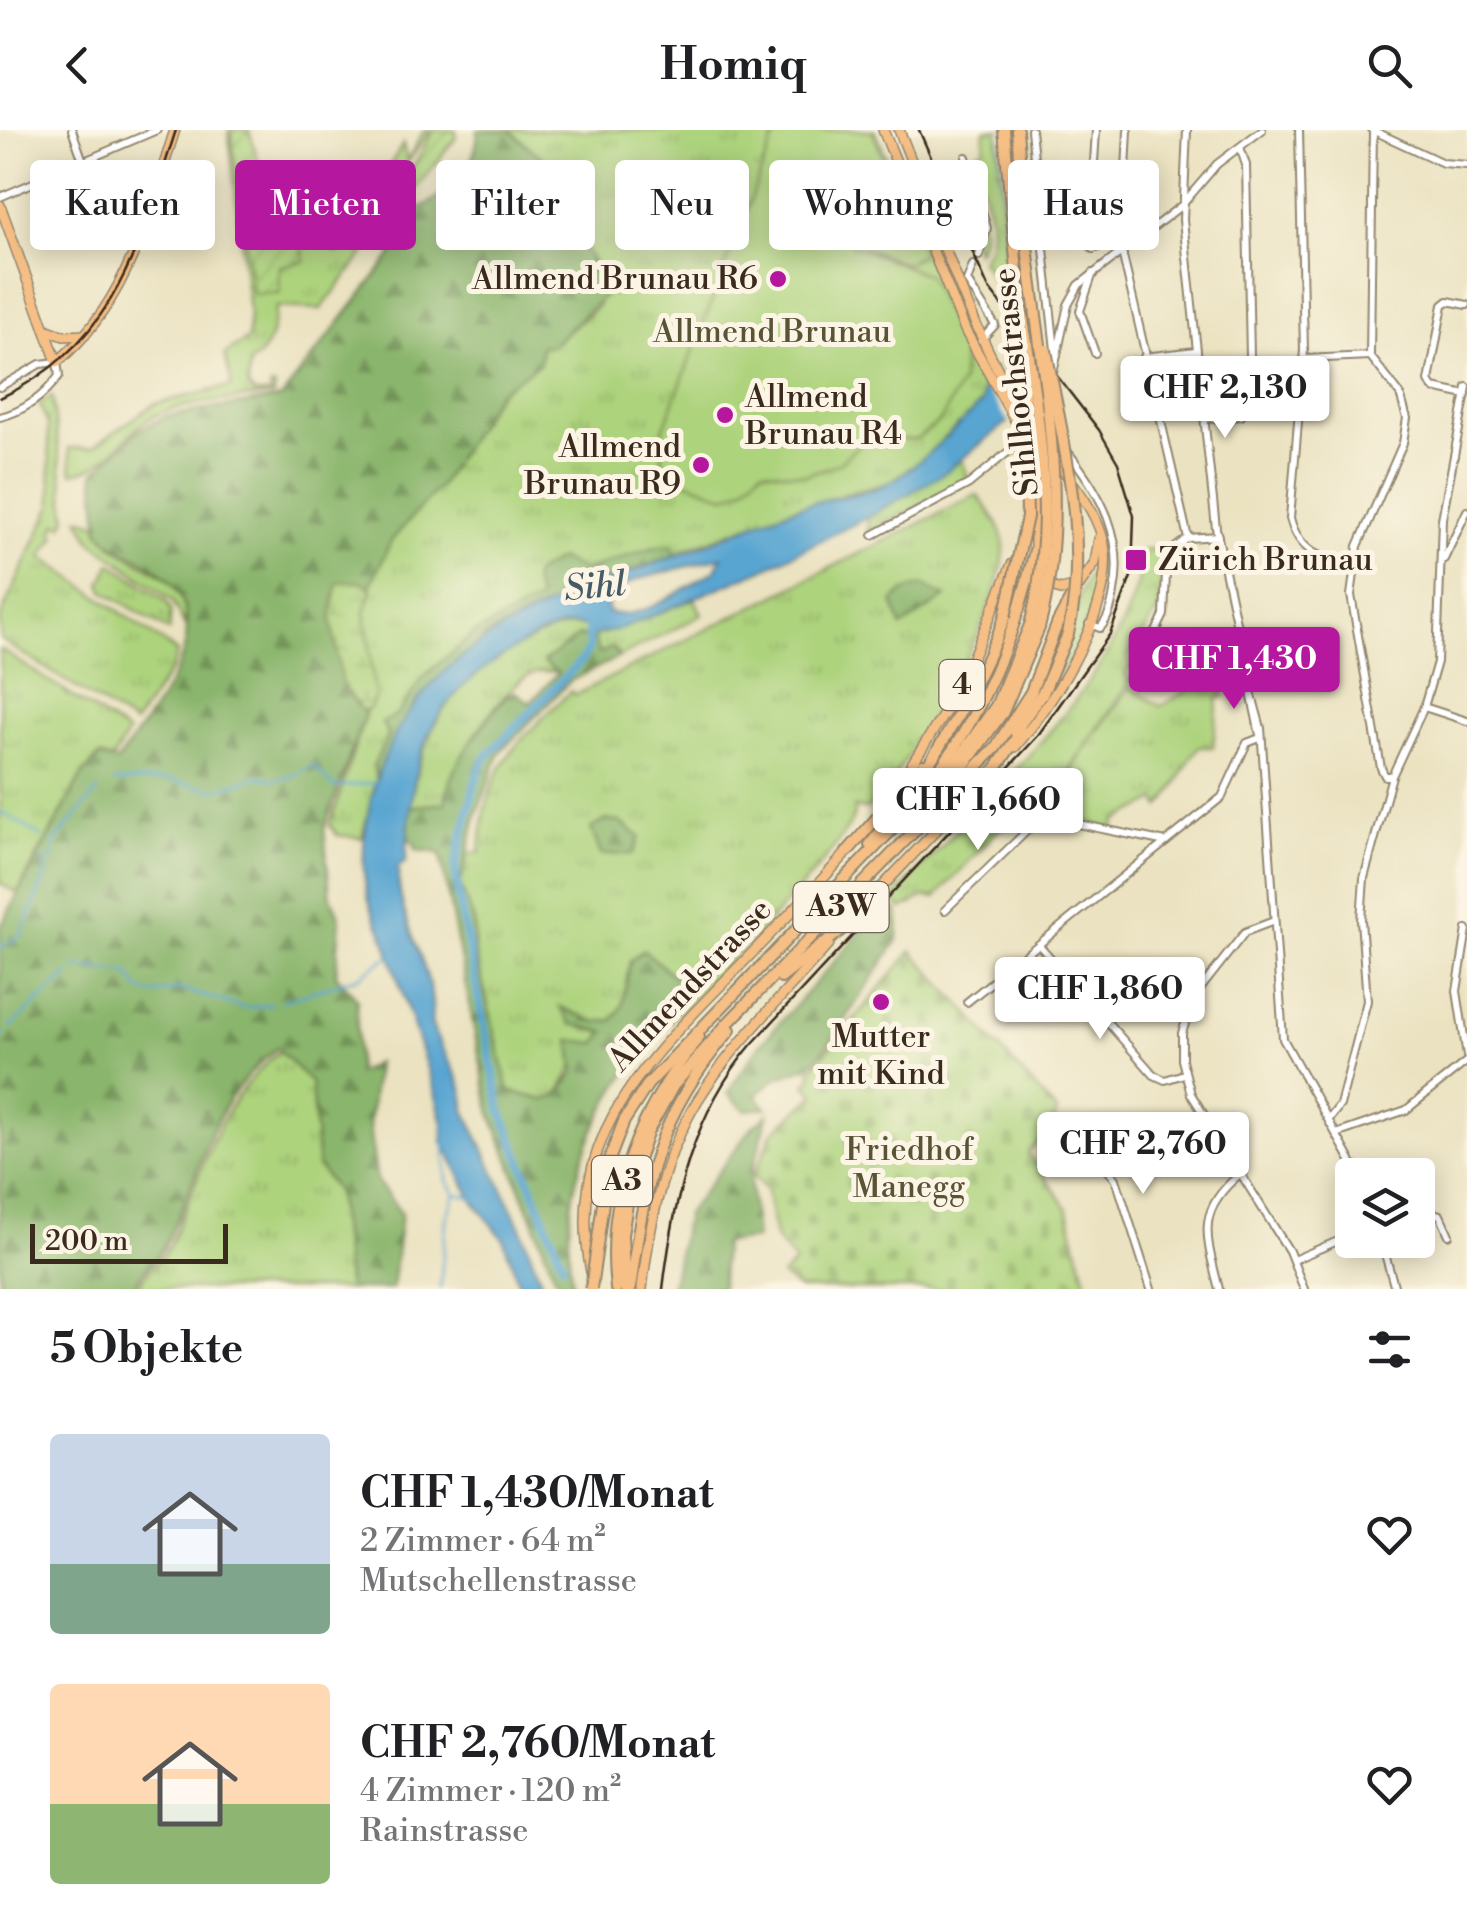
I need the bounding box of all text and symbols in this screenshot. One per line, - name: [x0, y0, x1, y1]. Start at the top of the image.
- text: Homiq: [660, 37, 807, 94]
- icon: back: [50, 38, 105, 93]
- icon: search: [1362, 38, 1417, 93]
- chip: Kaufen: [30, 160, 215, 250]
- chip: Mieten: [235, 160, 416, 250]
- chip: Filter: [436, 160, 595, 250]
- chip: Neu: [615, 160, 749, 250]
- chip: Wohnung: [769, 160, 988, 250]
- chip: Haus: [1008, 160, 1159, 250]
- place label: Allmend Brunau R6: [471, 259, 758, 299]
- street label: Sihlhochstrasse: [984, 266, 1048, 498]
- marker: Allmend Brunau R6: [767, 268, 789, 290]
- park label: Allmend Brunau: [652, 312, 891, 352]
- pin: CHF 2,130: [1111, 356, 1339, 441]
- text: CHF 2,130: [1142, 368, 1308, 408]
- place label: Allmend Brunau R4: [744, 377, 902, 454]
- marker: Allmend Brunau R4: [714, 404, 736, 426]
- place label: Allmend Brunau R9: [523, 427, 681, 504]
- marker: Allmend Brunau R9: [690, 454, 712, 476]
- place label: Zürich Brunau: [1158, 540, 1373, 580]
- marker: Zürich Brunau: [1123, 547, 1149, 573]
- water label: Sihl: [562, 563, 628, 611]
- pin: CHF 1,430: [1120, 627, 1348, 712]
- text: CHF 1,430: [1151, 639, 1317, 679]
- road number: 4: [940, 660, 984, 710]
- pin: CHF 1,660: [864, 768, 1092, 853]
- text: CHF 1,660: [895, 780, 1061, 820]
- road number: A3W: [794, 882, 888, 932]
- street label: Allmendstrasse: [599, 890, 780, 1081]
- pin: CHF 1,860: [986, 957, 1214, 1042]
- text: CHF 1,860: [1017, 969, 1183, 1009]
- marker: Mutter mit Kind: [870, 991, 892, 1013]
- place label: Mutter mit Kind: [817, 1017, 945, 1094]
- pin: CHF 2,760: [1029, 1112, 1257, 1197]
- text: CHF 2,760: [1059, 1124, 1227, 1164]
- park label: Friedhof Manegg: [845, 1130, 974, 1207]
- road number: A3: [592, 1156, 652, 1206]
- map controls: [1335, 1158, 1435, 1258]
- button: layers: [1335, 1158, 1435, 1258]
- scale bar: [30, 1219, 228, 1264]
- text: 200 m: [45, 1224, 128, 1259]
- icon: filters: [1362, 1322, 1417, 1377]
- text: 5 Objekte: [50, 1323, 243, 1376]
- text: CHF 1,430/Monat: [360, 1468, 714, 1521]
- icon: home: [130, 1474, 250, 1594]
- icon: heart: [1362, 1507, 1417, 1562]
- text: 2 Zimmer · 64 m²: [360, 1521, 606, 1561]
- text: Mutschellenstrasse: [360, 1561, 637, 1601]
- text: CHF 2,760/Monat: [360, 1718, 715, 1771]
- icon: home: [130, 1724, 250, 1844]
- icon: heart: [1362, 1757, 1417, 1812]
- text: 4 Zimmer · 120 m²: [360, 1771, 621, 1811]
- text: Rainstrasse: [360, 1811, 528, 1851]

